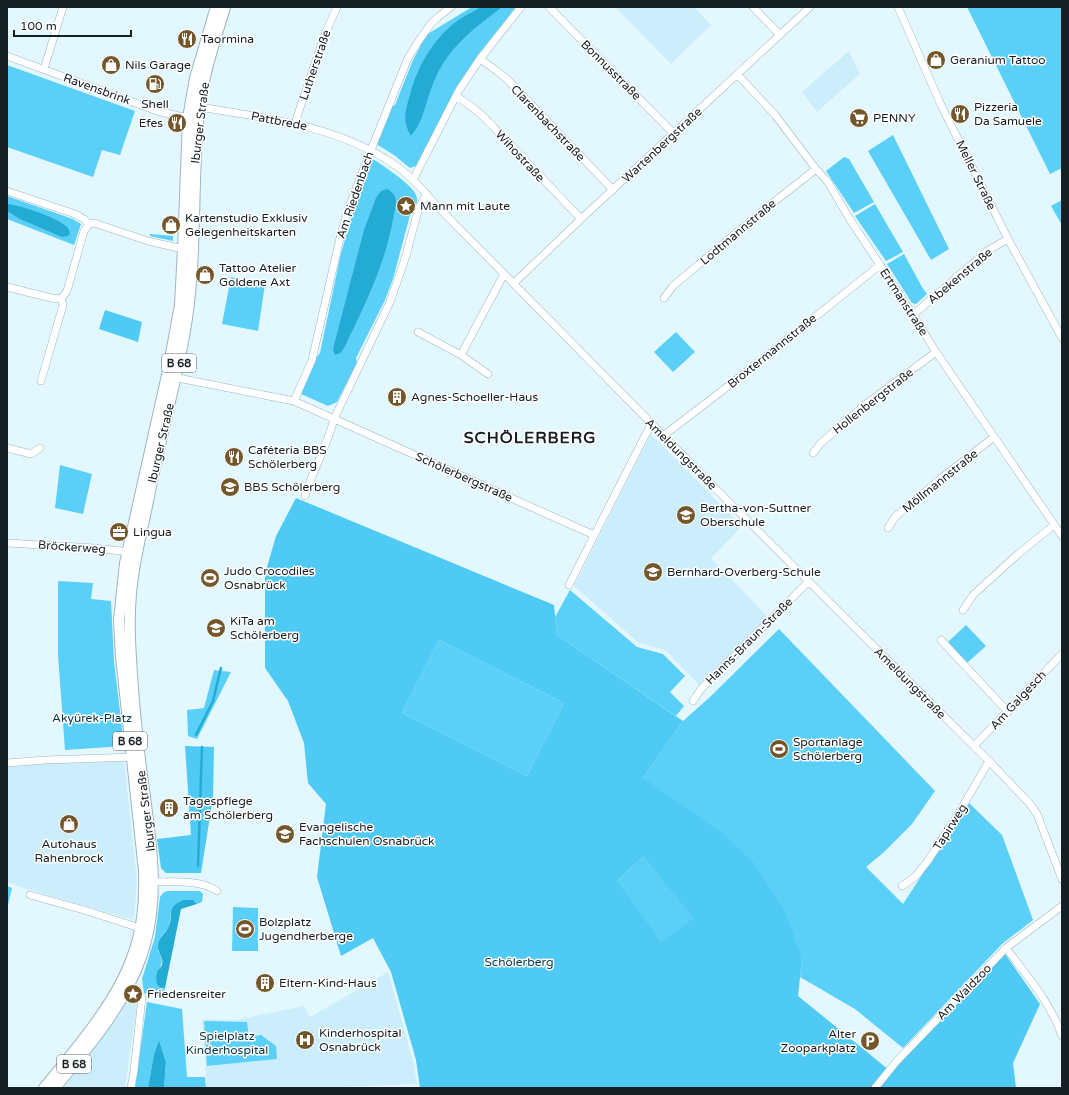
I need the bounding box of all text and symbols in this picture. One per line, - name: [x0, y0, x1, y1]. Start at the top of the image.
- scale bar: [14, 12, 131, 38]
- text: 100 m: [20, 19, 57, 33]
- restaurant icon: Taormina: [176, 28, 198, 50]
- street label: Lutherstraße: [296, 28, 334, 102]
- place label: Taormina: [201, 32, 254, 46]
- street label: Bonnusstraße: [578, 37, 644, 103]
- shop icon: Geranium Tattoo: [925, 49, 947, 71]
- place label: Geranium Tattoo: [950, 53, 1046, 67]
- shop icon: Nils Garage: [100, 54, 122, 76]
- place label: Nils Garage: [125, 58, 191, 72]
- street label: Ravensbrink: [62, 70, 133, 108]
- fuel station icon: Shell: [144, 73, 166, 95]
- street label: Iburger Straße: [188, 81, 212, 164]
- street label: Clarenbachstraße: [508, 82, 588, 164]
- place label: Shell: [141, 97, 169, 111]
- place label: Pizzeria Da Samuele: [974, 100, 1042, 128]
- restaurant icon: Pizzeria Da Samuele: [949, 103, 971, 125]
- street label: Wartenbergstraße: [619, 104, 705, 185]
- supermarket icon: PENNY: [848, 107, 870, 129]
- street label: Pattbrede: [250, 109, 308, 133]
- place label: PENNY: [873, 111, 916, 125]
- restaurant icon: Efes: [166, 112, 188, 134]
- place label: Efes: [139, 116, 163, 130]
- street label: Wihostraße: [493, 127, 548, 185]
- street label: Meller Straße: [953, 138, 999, 212]
- street label: Am Riedenbach: [334, 150, 376, 240]
- place icon: Mann mit Laute: [395, 195, 417, 217]
- street label: Lodtmannstraße: [697, 196, 779, 268]
- place label: Mann mit Laute: [420, 199, 510, 213]
- place label: Kartenstudio Exklusiv Gelegenheitskarten: [185, 211, 308, 239]
- shop icon: Kartenstudio Exklusiv Gelegenheitskarten: [160, 214, 182, 236]
- street label: Abekenstraße: [925, 245, 995, 307]
- place label: Tattoo Atelier Goldene Axt: [219, 261, 296, 289]
- shop icon: Tattoo Atelier Goldene Axt: [194, 264, 216, 286]
- street label: Ertmanstraße: [877, 266, 931, 339]
- street label: Broxtermannstraße: [725, 311, 819, 391]
- road number: B 68: [162, 354, 196, 372]
- street label: Hollenbergstraße: [830, 365, 916, 437]
- building icon: Agnes-Schoeller-Haus: [386, 386, 408, 408]
- place label: Agnes-Schoeller-Haus: [411, 390, 538, 404]
- street label: Iburger Straße: [145, 401, 177, 484]
- street label: Ameldungstraße: [642, 415, 720, 493]
- district label: SCHÖLERBERG: [464, 428, 596, 448]
- place label: Caféteria BBS Schölerberg: [248, 443, 327, 471]
- restaurant icon: Caféteria BBS Schölerberg: [223, 446, 245, 468]
- street label: Möllmannstraße: [900, 446, 981, 516]
- street label: Schölerbergstraße: [413, 449, 515, 505]
- school or university icon: BBS Schölerberg: [219, 476, 241, 498]
- place label: BBS Schölerberg: [244, 480, 340, 494]
- place label: Bertha-von-Suttner Oberschule: [700, 501, 811, 529]
- school or university icon: Bertha-von-Suttner Oberschule: [675, 504, 697, 526]
- office icon: Lingua: [108, 521, 130, 543]
- place label: Lingua: [133, 525, 172, 539]
- street label: Bröckerweg: [38, 538, 106, 556]
- school or university icon: Bernhard-Overberg-Schule: [642, 561, 664, 583]
- place label: Judo Crocodiles Osnabrück: [224, 564, 315, 592]
- place label: Bernhard-Overberg-Schule: [667, 565, 821, 579]
- sports icon: Judo Crocodiles Osnabrück: [199, 567, 221, 589]
- street label: Hanns-Braun-Straße: [703, 595, 795, 687]
- place label: KiTa am Schölerberg: [230, 614, 299, 642]
- school or university icon: KiTa am Schölerberg: [205, 617, 227, 639]
- street label: Ameldungstraße: [871, 644, 949, 722]
- street label: Am Galgesch: [987, 668, 1049, 732]
- park label: Akyürek-Platz: [52, 711, 132, 725]
- road number: B 68: [113, 732, 147, 750]
- place label: Sportanlage Schölerberg: [793, 735, 863, 763]
- sports icon: Sportanlage Schölerberg: [768, 738, 790, 760]
- street label: Iburger Straße: [134, 769, 158, 852]
- place label: Tagespflege am Schölerberg: [183, 794, 273, 822]
- building icon: Tagespflege am Schölerberg: [158, 797, 180, 819]
- street label: Tapirweg: [930, 801, 970, 853]
- shop icon: Autohaus Rahenbrock: [58, 813, 80, 835]
- place label: Evangelische Fachschulen Osnabrück: [299, 820, 435, 848]
- school or university icon: Evangelische Fachschulen Osnabrück: [274, 823, 296, 845]
- place label: Autohaus Rahenbrock: [35, 837, 104, 865]
- place label: Bolzplatz Jugendherberge: [259, 915, 353, 943]
- sports icon: Bolzplatz Jugendherberge: [234, 918, 256, 940]
- park label: Schölerberg: [484, 955, 554, 969]
- street label: Am Waldzoo: [934, 961, 994, 1023]
- building icon: Eltern-Kind-Haus: [254, 972, 276, 994]
- place label: Eltern-Kind-Haus: [279, 976, 377, 990]
- place icon: Friedensreiter: [122, 983, 144, 1005]
- place label: Friedensreiter: [147, 987, 226, 1001]
- place label: Kinderhospital Osnabrück: [319, 1026, 402, 1054]
- place label: Alter Zooparkplatz: [781, 1027, 856, 1055]
- park label: Spielplatz Kinderhospital: [186, 1029, 268, 1057]
- hospital icon: Kinderhospital Osnabrück: [294, 1029, 316, 1051]
- parking icon: Alter Zooparkplatz: [859, 1030, 881, 1052]
- road number: B 68: [57, 1055, 91, 1073]

